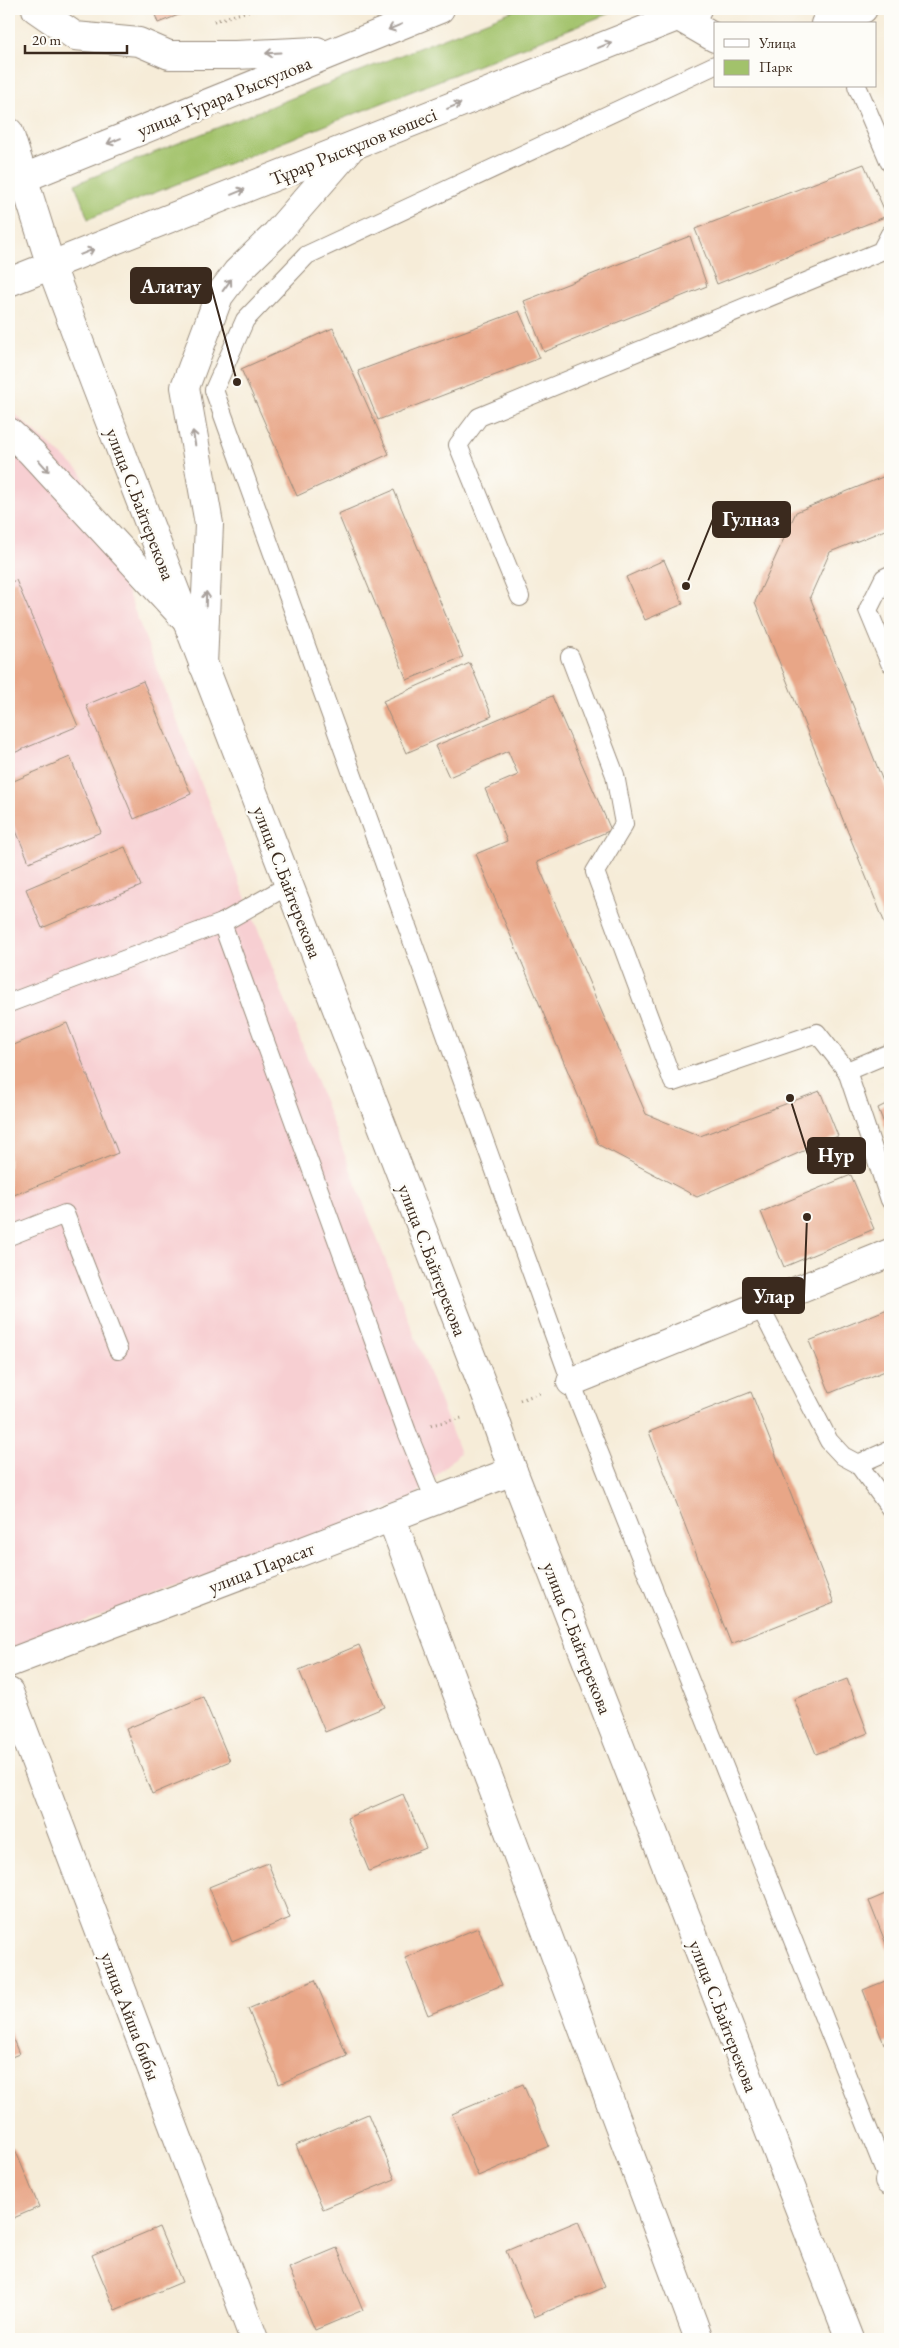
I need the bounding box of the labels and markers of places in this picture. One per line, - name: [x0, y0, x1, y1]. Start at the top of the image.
- callout: Алатау: [131, 268, 211, 303]
- callout: Гулназ: [713, 502, 790, 537]
- callout: Нур: [808, 1138, 865, 1173]
- callout: Улар: [743, 1278, 804, 1313]

